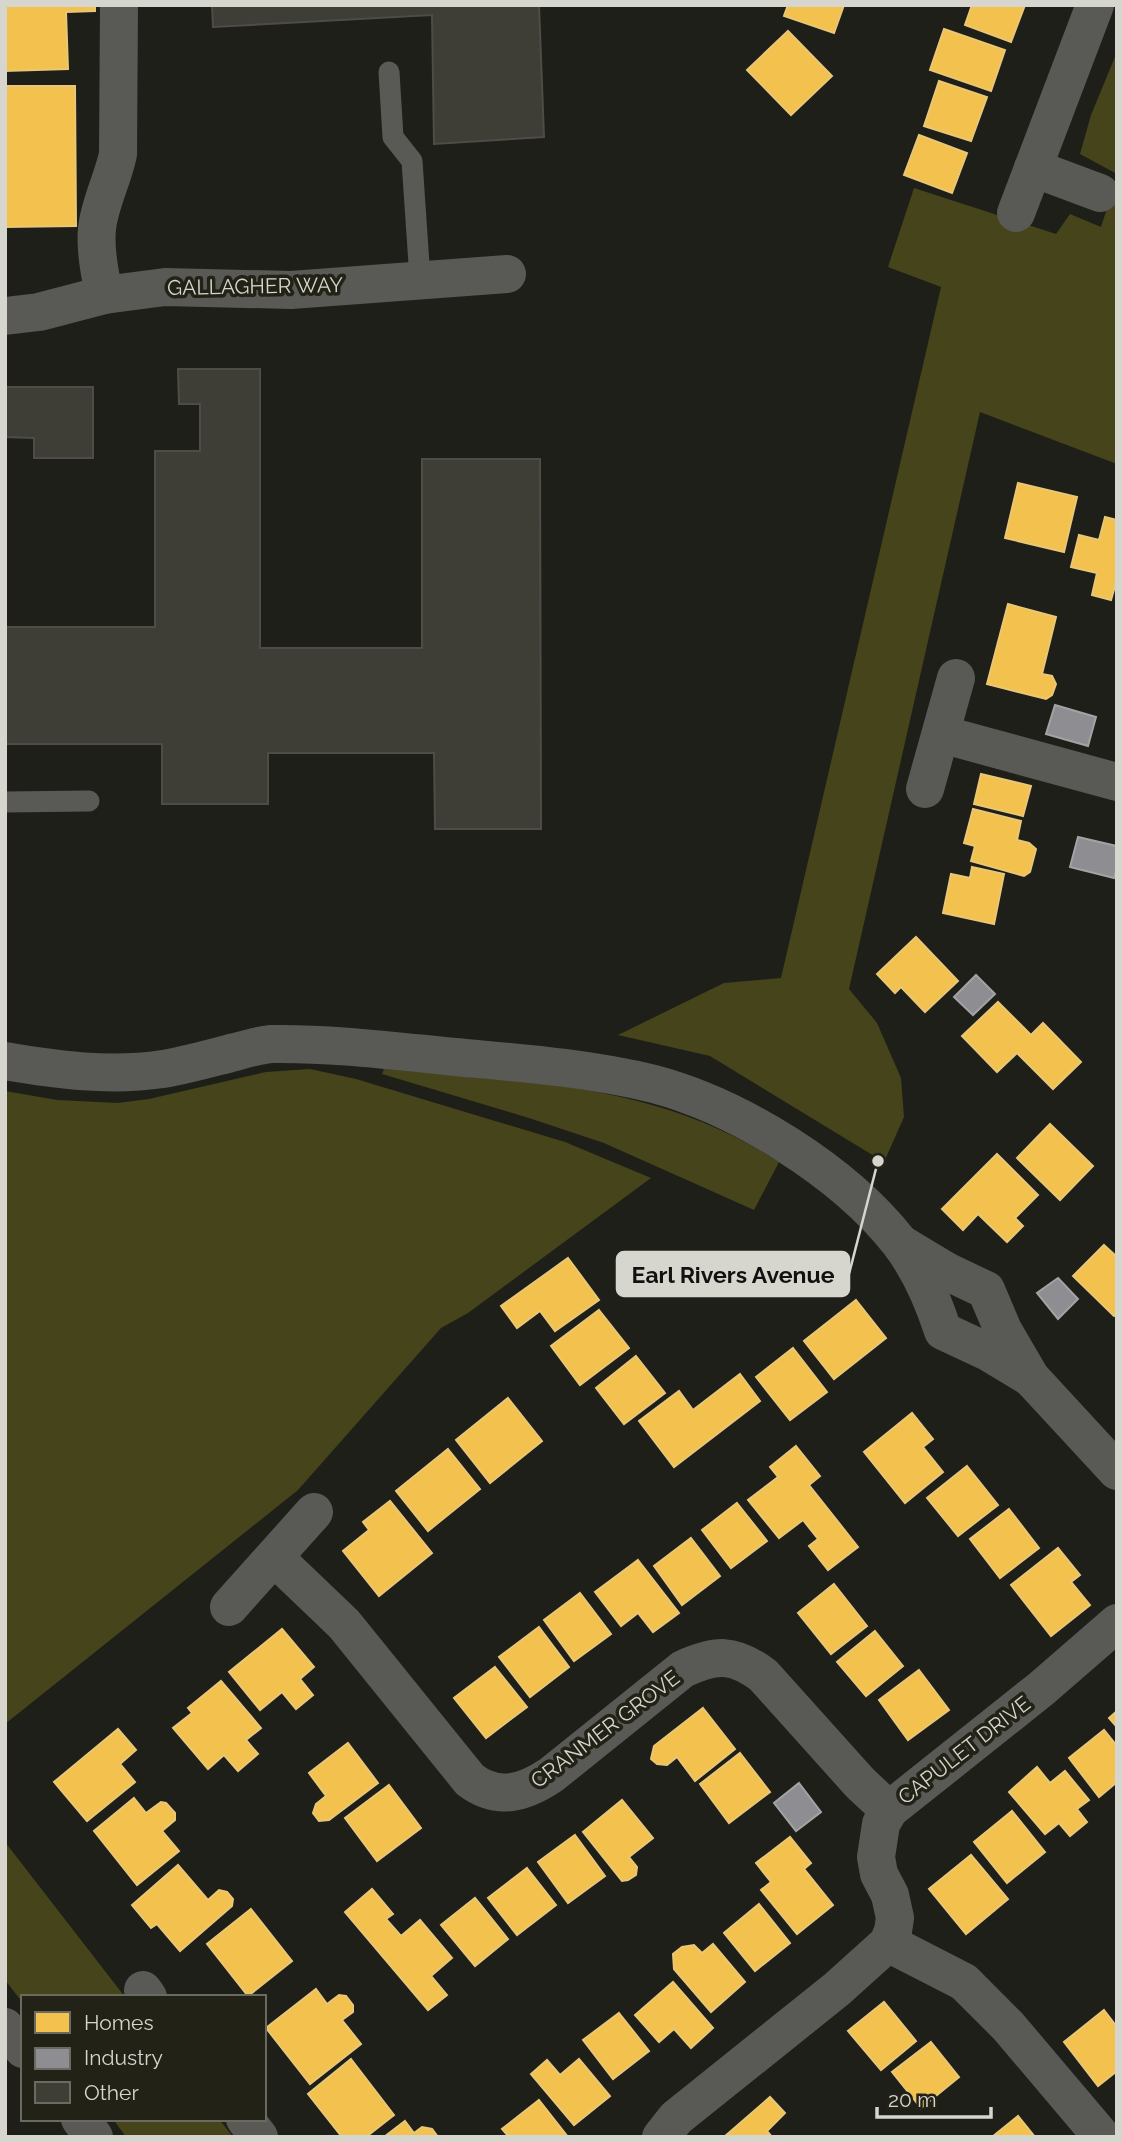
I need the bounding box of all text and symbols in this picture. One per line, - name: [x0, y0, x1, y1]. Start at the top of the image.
- street label: GALLAGHER WAY: [167, 272, 343, 300]
- callout: Earl Rivers Avenue: [617, 1252, 849, 1296]
- text: Earl Rivers Avenue: [632, 1261, 835, 1288]
- street label: CRANMER GROVE: [526, 1665, 684, 1793]
- street label: CAPULET DRIVE: [893, 1691, 1035, 1809]
- legend: [21, 1995, 266, 2121]
- text: Homes: [84, 2010, 154, 2035]
- text: Industry: [84, 2045, 163, 2070]
- scale bar: [877, 2076, 991, 2120]
- text: Other: [84, 2080, 139, 2105]
- text: 20 m: [888, 2087, 936, 2112]

